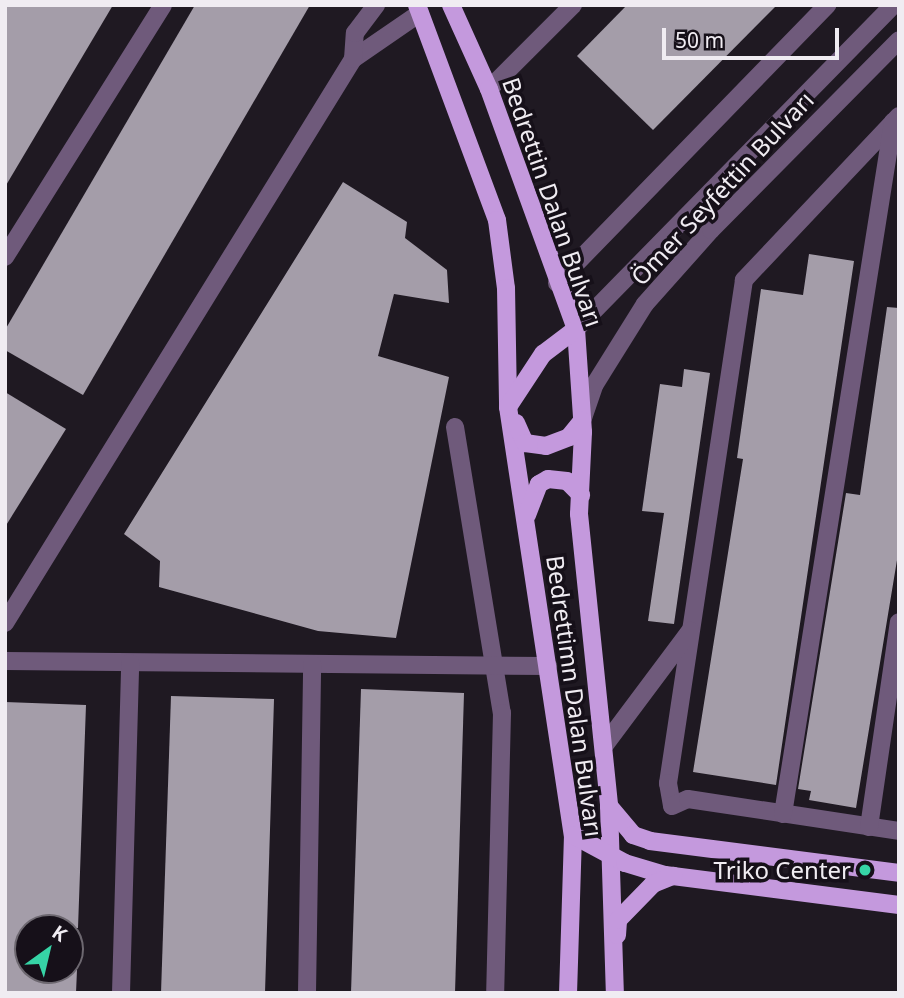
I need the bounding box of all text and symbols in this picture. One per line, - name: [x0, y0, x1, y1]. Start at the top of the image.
- scale bar: [666, 14, 843, 58]
- text: 50 m: [675, 26, 724, 54]
- street label: Bedrettin Dalan Bulvarı: [497, 74, 609, 330]
- street label: Ömer Seyfettin Bulvarı: [625, 85, 819, 291]
- street label: Bedrettimn Dalan Bulvarı: [541, 553, 609, 839]
- place label: Triko Center: [714, 856, 851, 884]
- marker: Triko Center: [857, 862, 873, 878]
- north arrow: [14, 914, 84, 984]
- text: K: [47, 919, 72, 948]

